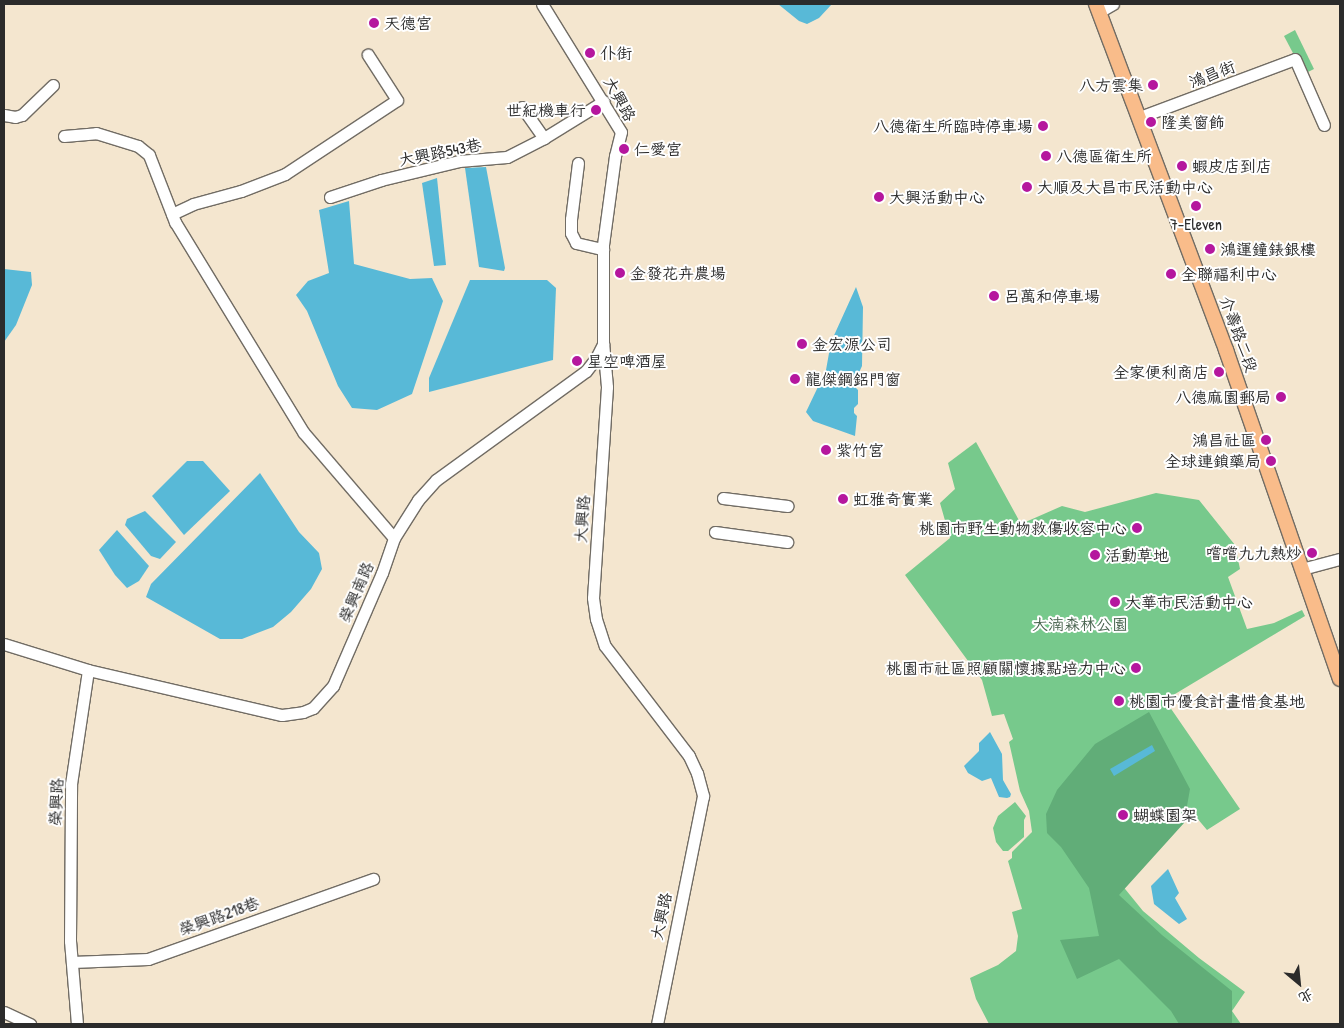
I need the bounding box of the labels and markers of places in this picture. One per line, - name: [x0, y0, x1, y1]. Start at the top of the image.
- place label: 天德宮: [384, 13, 432, 33]
- marker: 天德宮: [368, 17, 380, 29]
- place label: 仆街: [600, 43, 632, 63]
- marker: 仆街: [584, 47, 596, 59]
- place label: 八方雲集: [1079, 75, 1143, 95]
- marker: 八方雲集: [1147, 79, 1159, 91]
- place label: 世紀機車行: [506, 100, 586, 120]
- marker: 世紀機車行: [590, 104, 602, 116]
- place label: 隆美窗飾: [1161, 112, 1225, 132]
- place label: 八德衛生所臨時停車場: [873, 116, 1033, 136]
- marker: 隆美窗飾: [1145, 116, 1157, 128]
- marker: 八德衛生所臨時停車場: [1037, 120, 1049, 132]
- place label: 仁愛宮: [634, 139, 682, 159]
- marker: 仁愛宮: [618, 143, 630, 155]
- place label: 八德區衛生所: [1056, 146, 1152, 166]
- marker: 八德區衛生所: [1040, 150, 1052, 162]
- place label: 蝦皮店到店: [1192, 156, 1272, 176]
- marker: 蝦皮店到店: [1176, 160, 1188, 172]
- place label: 大順及大昌市民活動中心: [1037, 177, 1213, 197]
- marker: 大順及大昌市民活動中心: [1021, 181, 1033, 193]
- place label: 大興活動中心: [889, 187, 985, 207]
- marker: 大興活動中心: [873, 191, 885, 203]
- marker: 7-Eleven: [1190, 200, 1202, 212]
- place label: 7-Eleven: [1170, 214, 1222, 234]
- place label: 鴻運鐘錶銀樓: [1220, 239, 1316, 259]
- marker: 鴻運鐘錶銀樓: [1204, 243, 1216, 255]
- place label: 金發花卉農場: [630, 263, 726, 283]
- place label: 全聯福利中心: [1181, 264, 1277, 284]
- marker: 金發花卉農場: [614, 267, 626, 279]
- marker: 全聯福利中心: [1165, 268, 1177, 280]
- place label: 呂萬和停車場: [1004, 286, 1100, 306]
- marker: 呂萬和停車場: [988, 290, 1000, 302]
- place label: 金宏源公司: [812, 334, 892, 354]
- marker: 金宏源公司: [796, 338, 808, 350]
- place label: 星空啤酒屋: [587, 351, 667, 371]
- marker: 星空啤酒屋: [571, 355, 583, 367]
- place label: 全家便利商店: [1113, 362, 1209, 382]
- marker: 全家便利商店: [1213, 366, 1225, 378]
- place label: 龍傑鋼鋁門窗: [805, 369, 901, 389]
- marker: 龍傑鋼鋁門窗: [789, 373, 801, 385]
- place label: 八德麻園郵局: [1175, 387, 1271, 407]
- marker: 八德麻園郵局: [1275, 391, 1287, 403]
- place label: 鴻昌社區: [1192, 430, 1256, 450]
- marker: 鴻昌社區: [1260, 434, 1272, 446]
- place label: 紫竹宮: [836, 440, 884, 460]
- marker: 紫竹宮: [820, 444, 832, 456]
- place label: 全球連鎖藥局: [1165, 451, 1261, 471]
- marker: 全球連鎖藥局: [1265, 455, 1277, 467]
- place label: 虹雅奇實業: [853, 489, 933, 509]
- marker: 虹雅奇實業: [837, 493, 849, 505]
- place label: 桃園市野生動物救傷收容中心: [919, 518, 1127, 538]
- marker: 桃園市野生動物救傷收容中心: [1131, 522, 1143, 534]
- place label: 嚐嚐九九熱炒: [1206, 543, 1302, 563]
- place label: 活動草地: [1105, 545, 1169, 565]
- marker: 嚐嚐九九熱炒: [1306, 547, 1318, 559]
- marker: 活動草地: [1089, 549, 1101, 561]
- place label: 大華市民活動中心: [1125, 592, 1253, 612]
- marker: 大華市民活動中心: [1109, 596, 1121, 608]
- place label: 桃園市社區照顧關懷據點培力中心: [886, 658, 1126, 678]
- marker: 桃園市社區照顧關懷據點培力中心: [1130, 662, 1142, 674]
- place label: 桃園市優食計畫惜食基地: [1129, 691, 1305, 711]
- marker: 桃園市優食計畫惜食基地: [1113, 695, 1125, 707]
- place label: 蝴蝶園架: [1133, 805, 1197, 825]
- marker: 蝴蝶園架: [1117, 809, 1129, 821]

